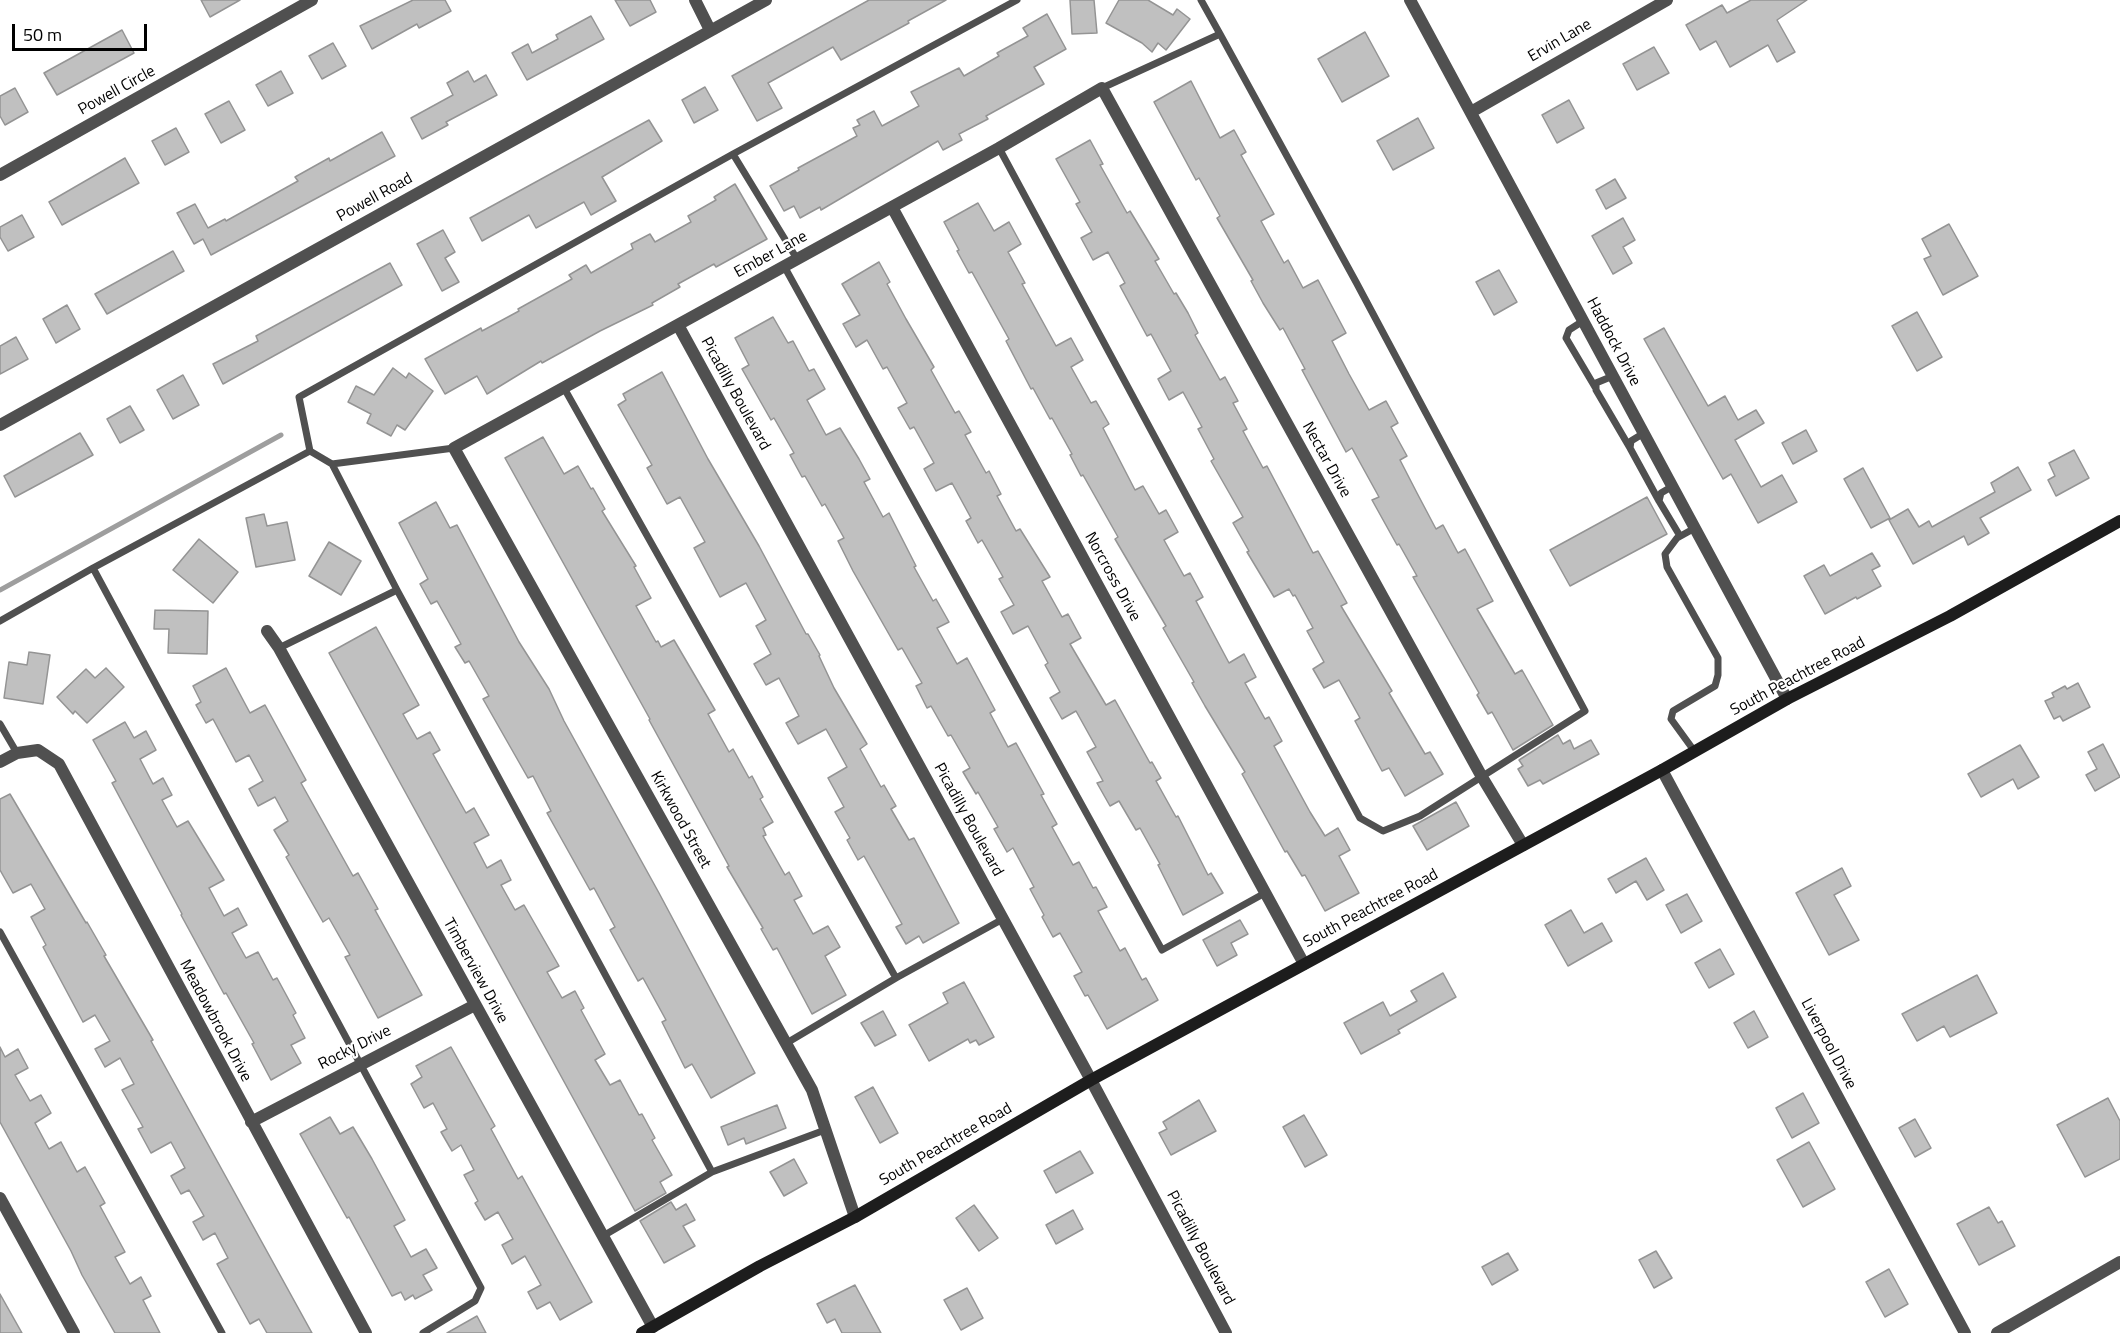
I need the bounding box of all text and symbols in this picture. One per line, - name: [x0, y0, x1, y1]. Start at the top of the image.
- scale bar: [15, 12, 150, 50]
- street label: Ervin Lane: [1525, 15, 1595, 67]
- text: 50 m: [23, 21, 62, 48]
- street label: Powell Circle: [75, 62, 159, 120]
- street label: Powell Road: [334, 169, 416, 227]
- street label: Ember Lane: [731, 227, 811, 283]
- street label: Haddock Drive: [1582, 295, 1644, 389]
- street label: Picadilly Boulevard: [696, 334, 774, 454]
- street label: Nectar Drive: [1297, 419, 1355, 501]
- street label: Norcross Drive: [1080, 529, 1144, 625]
- street label: South Peachtree Road: [1727, 633, 1869, 721]
- street label: Picadilly Boulevard: [929, 760, 1007, 880]
- street label: Kirkwood Street: [645, 768, 715, 872]
- street label: South Peachtree Road: [1300, 865, 1442, 953]
- street label: Timberview Drive: [438, 915, 512, 1027]
- street label: Meadowbrook Drive: [175, 957, 255, 1085]
- street label: Liverpool Drive: [1796, 995, 1860, 1093]
- street label: Rocky Drive: [315, 1022, 395, 1074]
- street label: South Peachtree Road: [876, 1099, 1016, 1191]
- street label: Picadilly Boulevard: [1162, 1188, 1238, 1308]

